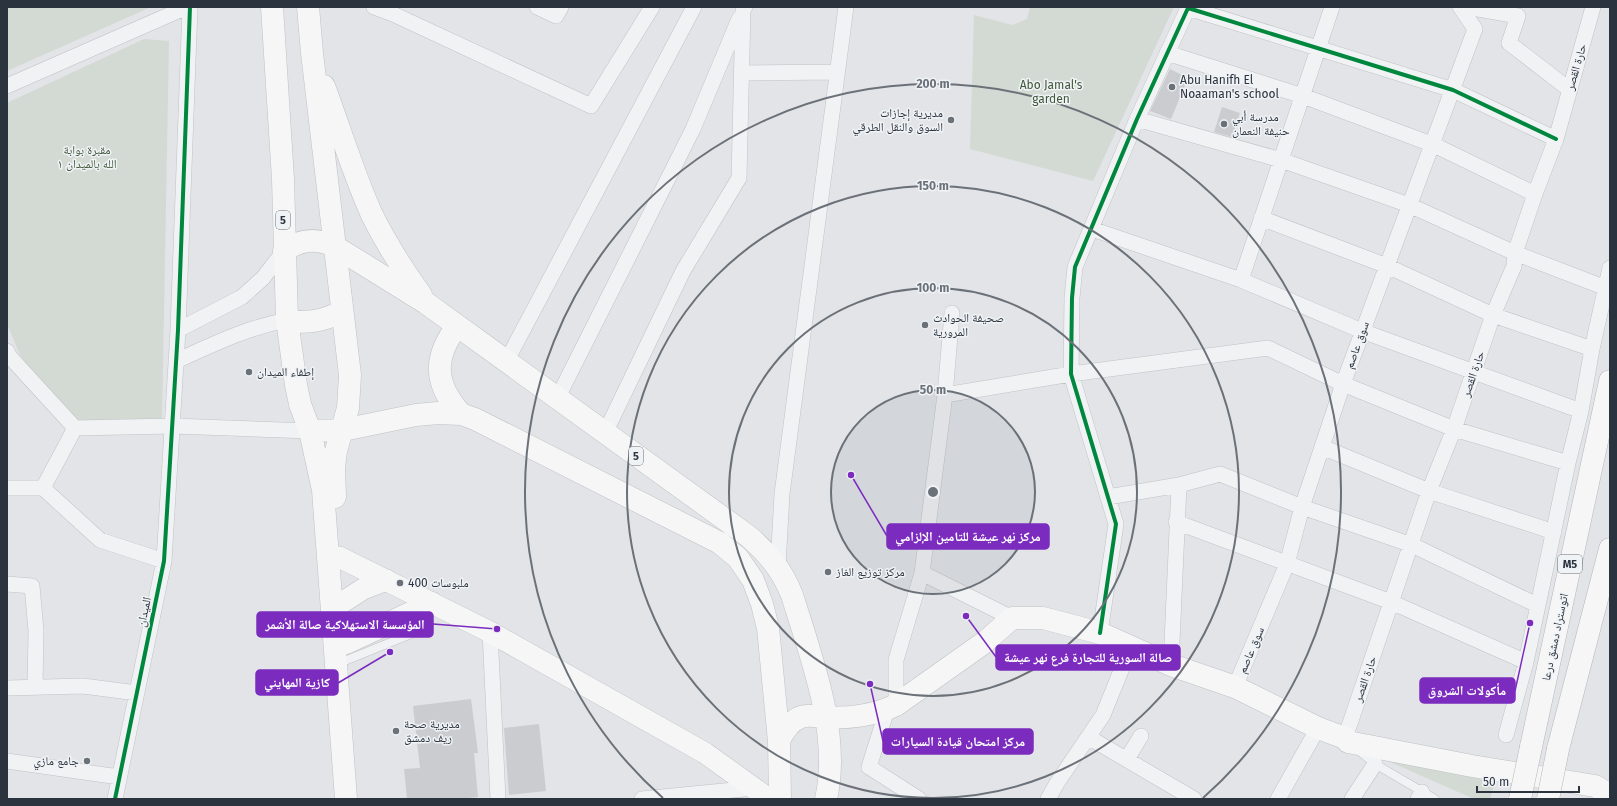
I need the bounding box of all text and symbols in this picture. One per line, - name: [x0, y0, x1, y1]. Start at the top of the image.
- street label: حارة القصر: [1562, 42, 1589, 93]
- place label: Abu Hanifh El Noaaman's school: [1180, 73, 1279, 101]
- text: 200 m: [916, 77, 950, 91]
- park label: Abo Jamal's garden: [1020, 78, 1083, 106]
- marker: Abu Hanifh El Noaaman's school: [1167, 82, 1177, 92]
- place label: مديرية إجازات السوق والنقل الطرقي: [853, 106, 943, 137]
- place label: مدرسة أبي حنيفة النعمان: [1232, 110, 1290, 138]
- marker: مديرية إجازات السوق والنقل الطرقي: [946, 115, 956, 125]
- marker: مدرسة أبي حنيفة النعمان: [1219, 119, 1229, 129]
- park label: مقبرة بوابة الله بالميدان ١: [57, 143, 117, 171]
- text: 150 m: [917, 179, 949, 193]
- road number: 5: [276, 211, 290, 229]
- text: 100 m: [917, 281, 949, 295]
- place label: صحيفة الحوادث المرورية: [933, 311, 1004, 339]
- street label: سوق عاصم: [1342, 319, 1373, 371]
- marker: صحيفة الحوادث المرورية: [920, 320, 930, 330]
- street label: حارة القصر: [1458, 349, 1487, 400]
- place label: إطفاء الميدان: [257, 365, 314, 380]
- marker: إطفاء الميدان: [244, 367, 254, 377]
- text: 50 m: [920, 383, 946, 397]
- road number: 5: [629, 447, 643, 465]
- centre of rings: [926, 485, 940, 499]
- callout: مركز نهر عيشة للتامين الإلزامي: [887, 524, 1049, 549]
- text: مركز نهر عيشة للتامين الإلزامي: [895, 529, 1041, 547]
- road number: M5: [1558, 555, 1582, 573]
- place label: مركز توزيع الغاز: [835, 565, 905, 579]
- marker: مركز توزيع الغاز: [823, 567, 833, 577]
- place label: ملبوسات 400: [408, 576, 469, 590]
- marker: ملبوسات 400: [395, 578, 405, 588]
- street label: اتوستراد دمشق درعا: [1539, 592, 1571, 682]
- street label: الميدان: [134, 596, 154, 628]
- callout: المؤسسة الاستهلاكية صالة الأشمر: [257, 612, 433, 637]
- text: المؤسسة الاستهلاكية صالة الأشمر: [264, 617, 425, 632]
- street label: سوق عاصم: [1235, 624, 1268, 676]
- callout: صالة السورية للتجارة فرع نهر عيشة: [996, 645, 1180, 670]
- text: صالة السورية للتجارة فرع نهر عيشة: [1004, 650, 1172, 667]
- street label: حارة القصر: [1350, 654, 1379, 705]
- callout: كازية المهايني: [256, 670, 338, 695]
- text: كازية المهايني: [264, 675, 330, 693]
- callout: مأكولات الشروق: [1420, 678, 1515, 703]
- text: مأكولات الشروق: [1428, 683, 1506, 699]
- place label: مديرية صحة ريف دمشق: [404, 717, 460, 745]
- marker: مديرية صحة ريف دمشق: [391, 726, 401, 736]
- callout: مركز امتحان قيادة السيارات: [883, 729, 1033, 754]
- text: مركز امتحان قيادة السيارات: [891, 734, 1025, 749]
- place label: جامع مازي: [33, 754, 79, 771]
- marker: جامع مازي: [82, 756, 92, 766]
- scale bar: [1477, 768, 1579, 794]
- text: 50 m: [1483, 775, 1509, 789]

